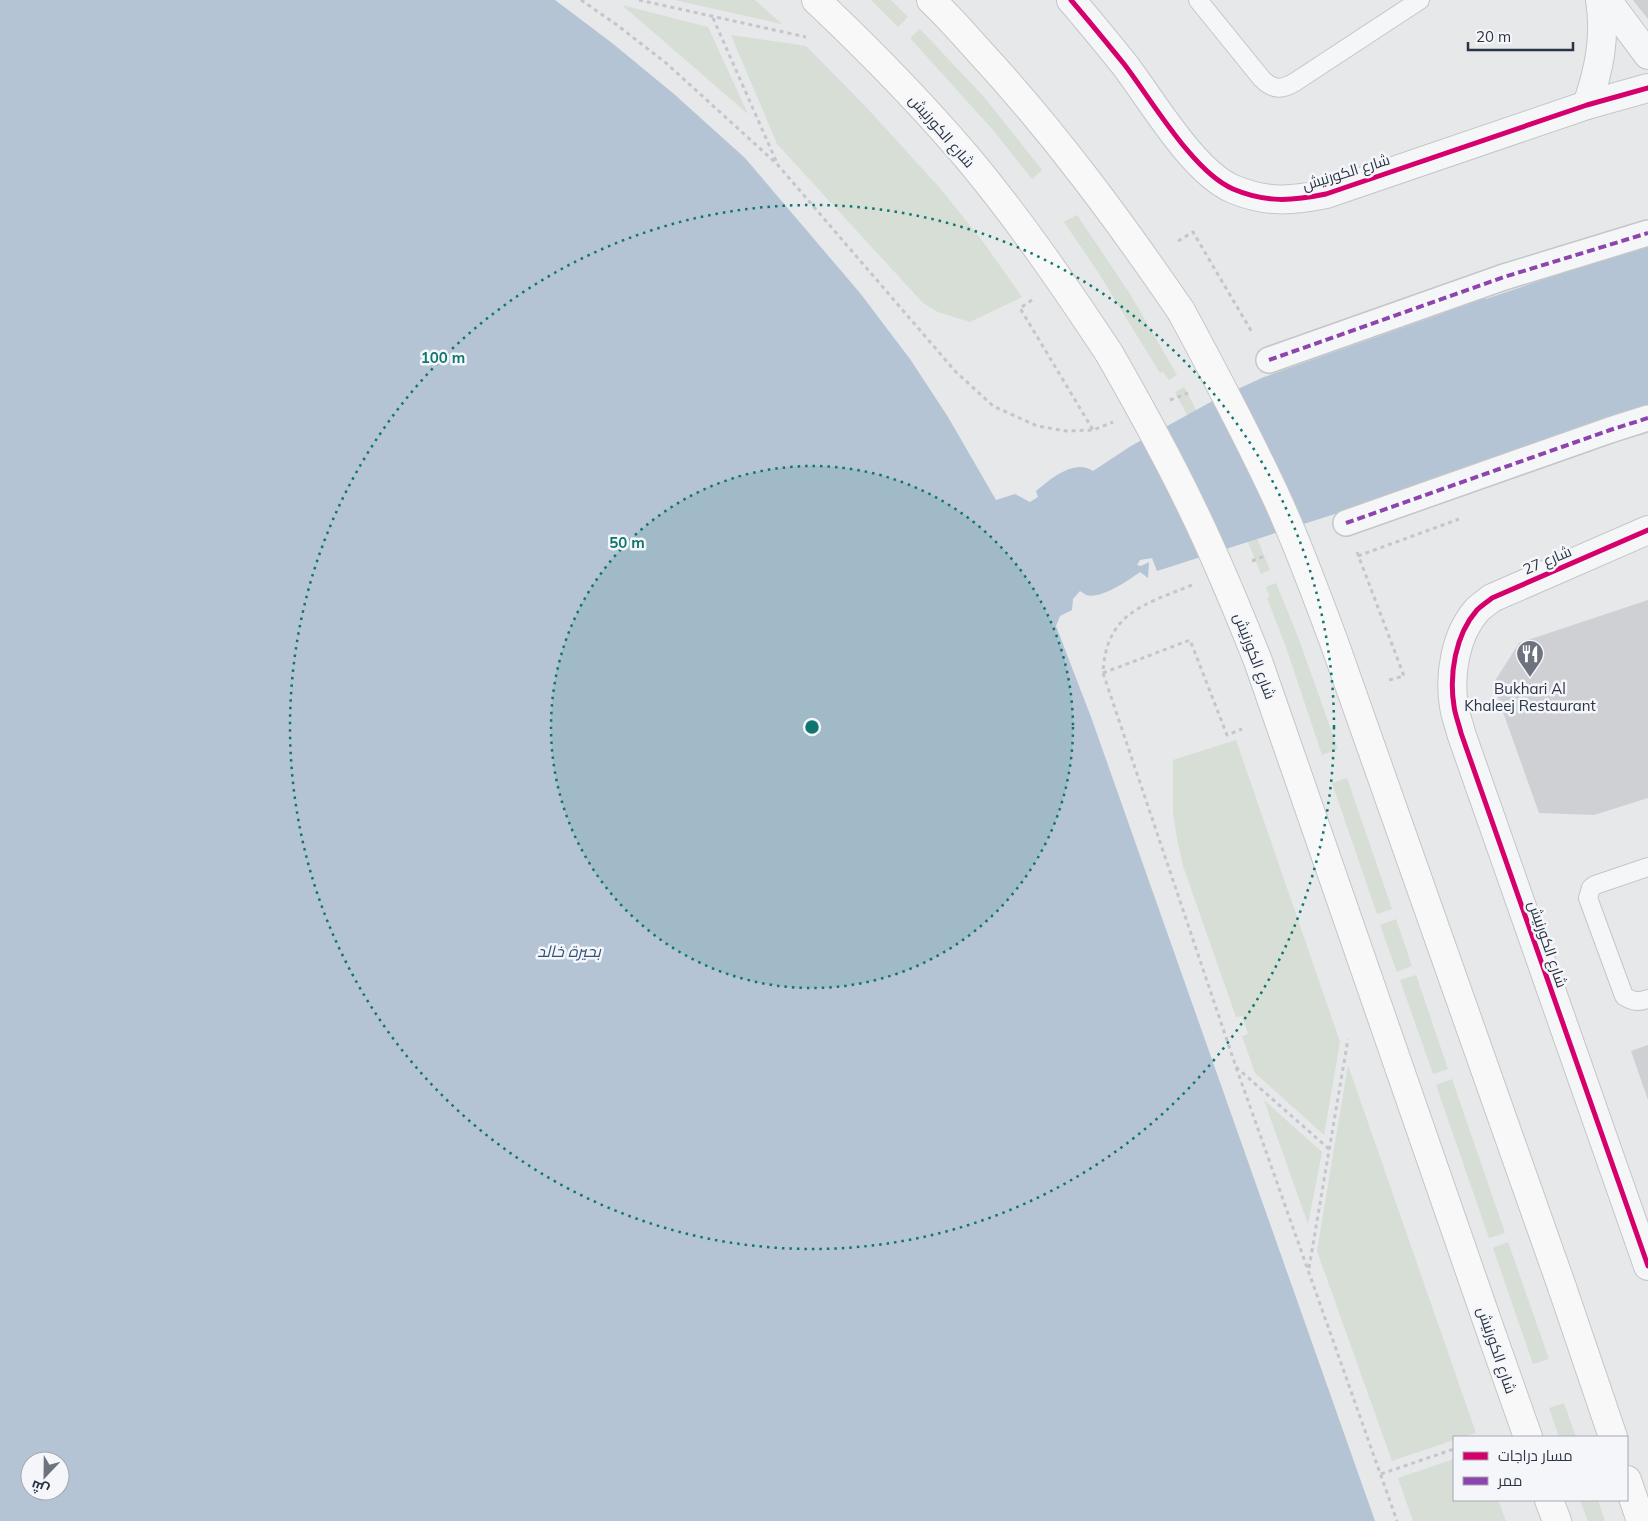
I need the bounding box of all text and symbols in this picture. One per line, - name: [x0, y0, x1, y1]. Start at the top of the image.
- scale bar: [1468, 20, 1573, 52]
- text: 20 m: [1476, 27, 1511, 46]
- street label: شارع الكورنيش: [904, 91, 979, 173]
- street label: شارع الكورنيش: [1300, 150, 1393, 196]
- text: 100 m: [421, 348, 465, 367]
- text: 50 m: [609, 533, 645, 552]
- street label: شارع 27: [1520, 541, 1575, 581]
- street label: شارع الكورنيش: [1228, 610, 1280, 702]
- restaurant icon: Bukhari Al Khaleej Restaurant: [1515, 639, 1545, 678]
- place label: Bukhari Al Khaleej Restaurant: [1464, 679, 1596, 715]
- centre of rings: [803, 718, 821, 736]
- street label: شارع الكورنيش: [1522, 898, 1572, 991]
- water label: بحيرة خالد: [537, 941, 601, 961]
- street label: شارع الكورنيش: [1471, 1304, 1521, 1397]
- legend: [1453, 1436, 1628, 1501]
- text: مسار دراجات: [1498, 1446, 1573, 1465]
- north arrow: [20, 1451, 70, 1501]
- text: ممر: [1497, 1471, 1522, 1490]
- text: ش: [28, 1476, 52, 1500]

